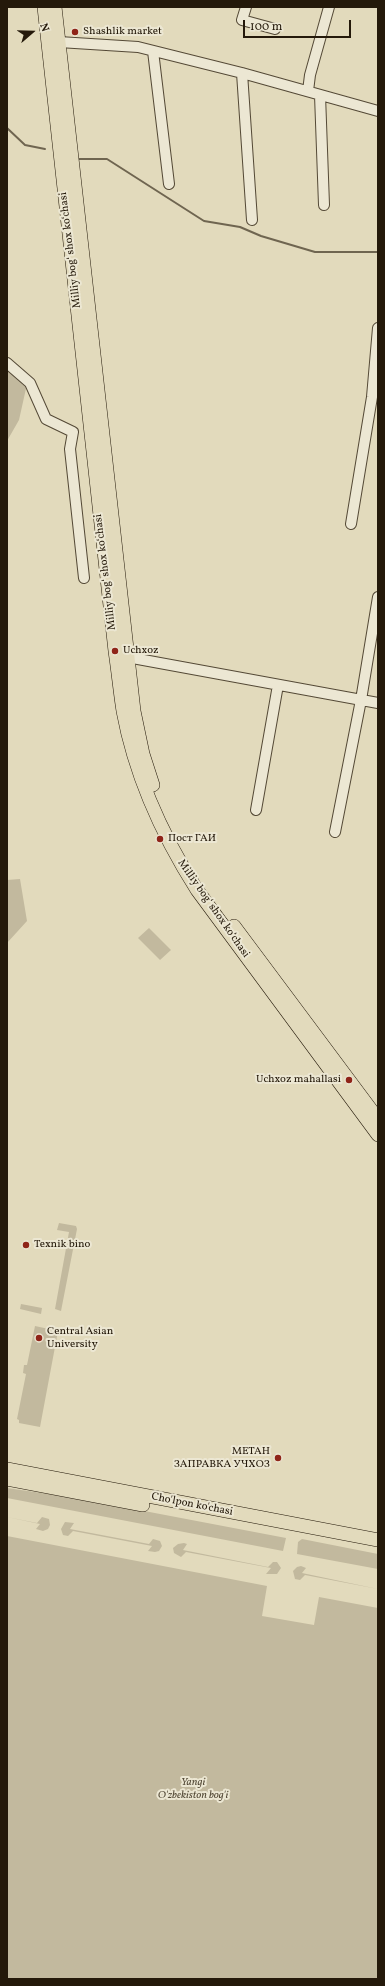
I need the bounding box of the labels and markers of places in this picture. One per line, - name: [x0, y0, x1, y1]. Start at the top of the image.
- place label: Shashlik market: [83, 25, 162, 39]
- marker: Shashlik market: [70, 27, 80, 37]
- place label: Uchxoz: [123, 644, 158, 658]
- marker: Uchxoz: [110, 646, 120, 656]
- place label: Пост ГАИ: [168, 832, 216, 846]
- marker: Пост ГАИ: [155, 834, 165, 844]
- place label: Uchxoz mahallasi: [256, 1073, 341, 1087]
- marker: Uchxoz mahallasi: [344, 1075, 354, 1085]
- place label: Texnik bino: [34, 1238, 90, 1252]
- marker: Texnik bino: [21, 1240, 31, 1250]
- place label: Central Asian University: [47, 1325, 113, 1351]
- marker: Central Asian University: [34, 1333, 44, 1343]
- place label: МЕТАН ЗАПРАВКА УЧХОЗ: [174, 1445, 270, 1471]
- marker: МЕТАН ЗАПРАВКА УЧХОЗ: [273, 1453, 283, 1463]

